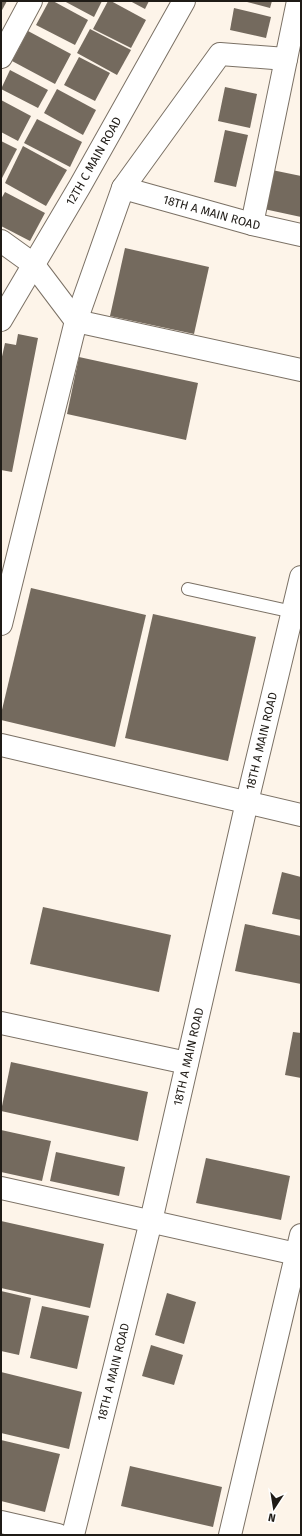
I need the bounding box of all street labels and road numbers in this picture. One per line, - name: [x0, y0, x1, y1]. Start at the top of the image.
- street label: 12TH C MAIN ROAD: [63, 114, 125, 208]
- street label: 18TH A MAIN ROAD: [161, 192, 262, 233]
- street label: 18TH A MAIN ROAD: [243, 690, 280, 792]
- street label: 18TH A MAIN ROAD: [171, 1006, 207, 1107]
- street label: 18TH A MAIN ROAD: [95, 1321, 132, 1422]

